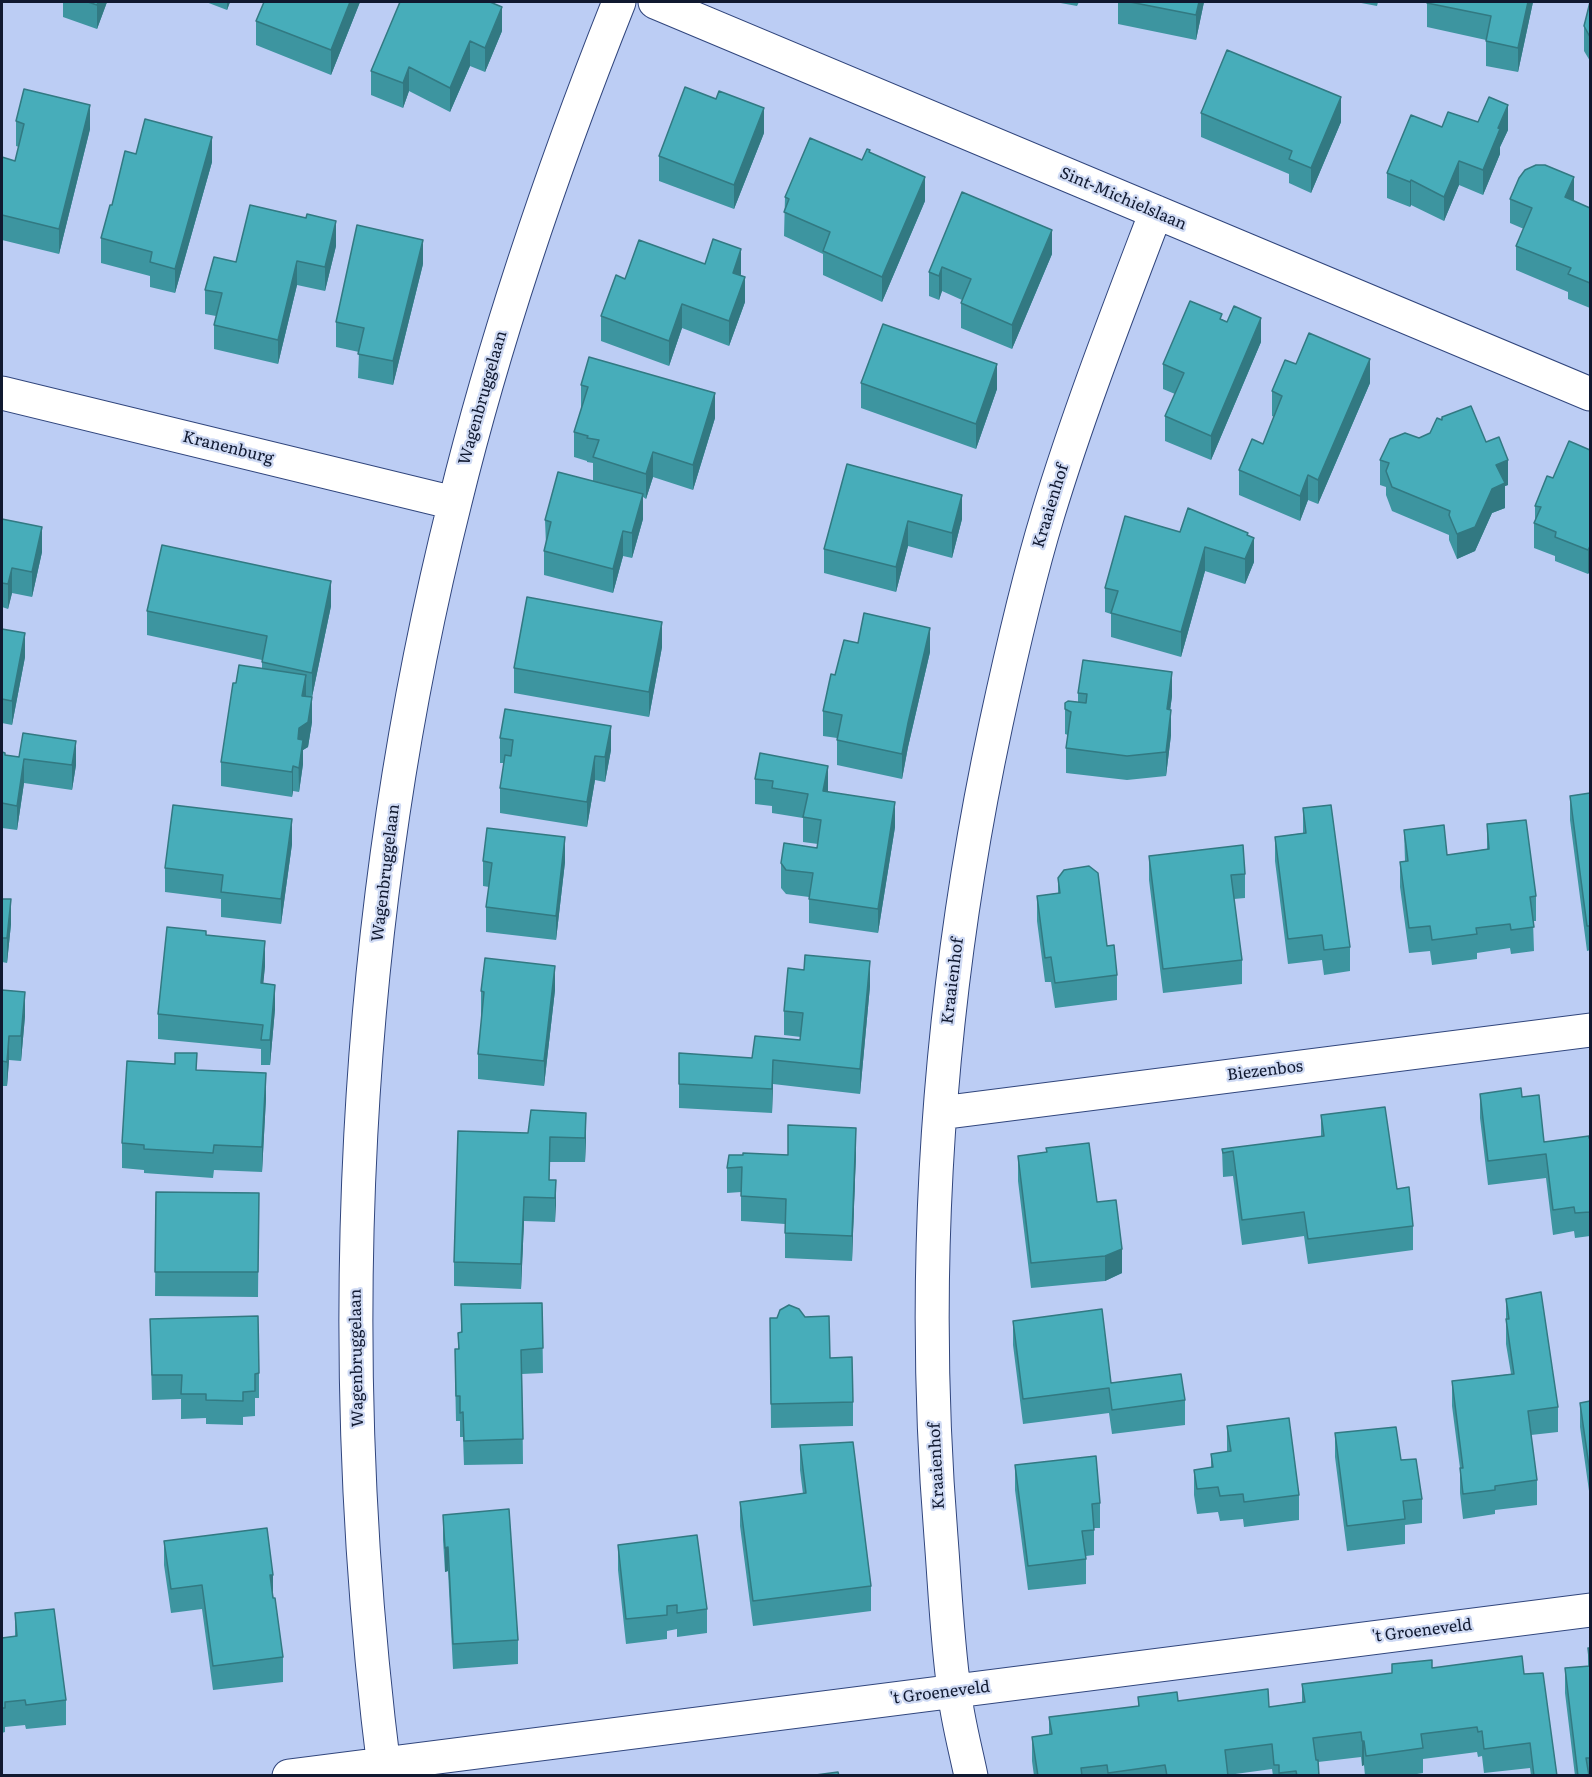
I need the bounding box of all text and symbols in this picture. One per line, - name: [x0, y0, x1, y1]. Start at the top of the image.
- street label: Sint-Michielslaan: [1057, 164, 1189, 234]
- street label: Wagenbruggelaan: [455, 329, 511, 467]
- street label: Kranenburg: [181, 427, 275, 469]
- street label: Kraaienhof: [1029, 462, 1073, 550]
- street label: Wagenbruggelaan: [368, 803, 404, 943]
- street label: Kraaienhof: [938, 937, 968, 1025]
- street label: Biezenbos: [1226, 1057, 1304, 1085]
- street label: Wagenbruggelaan: [346, 1289, 368, 1427]
- street label: Kraaienhof: [925, 1422, 949, 1510]
- street label: 't Groeneveld: [1371, 1615, 1473, 1647]
- street label: 't Groeneveld: [889, 1677, 991, 1709]

